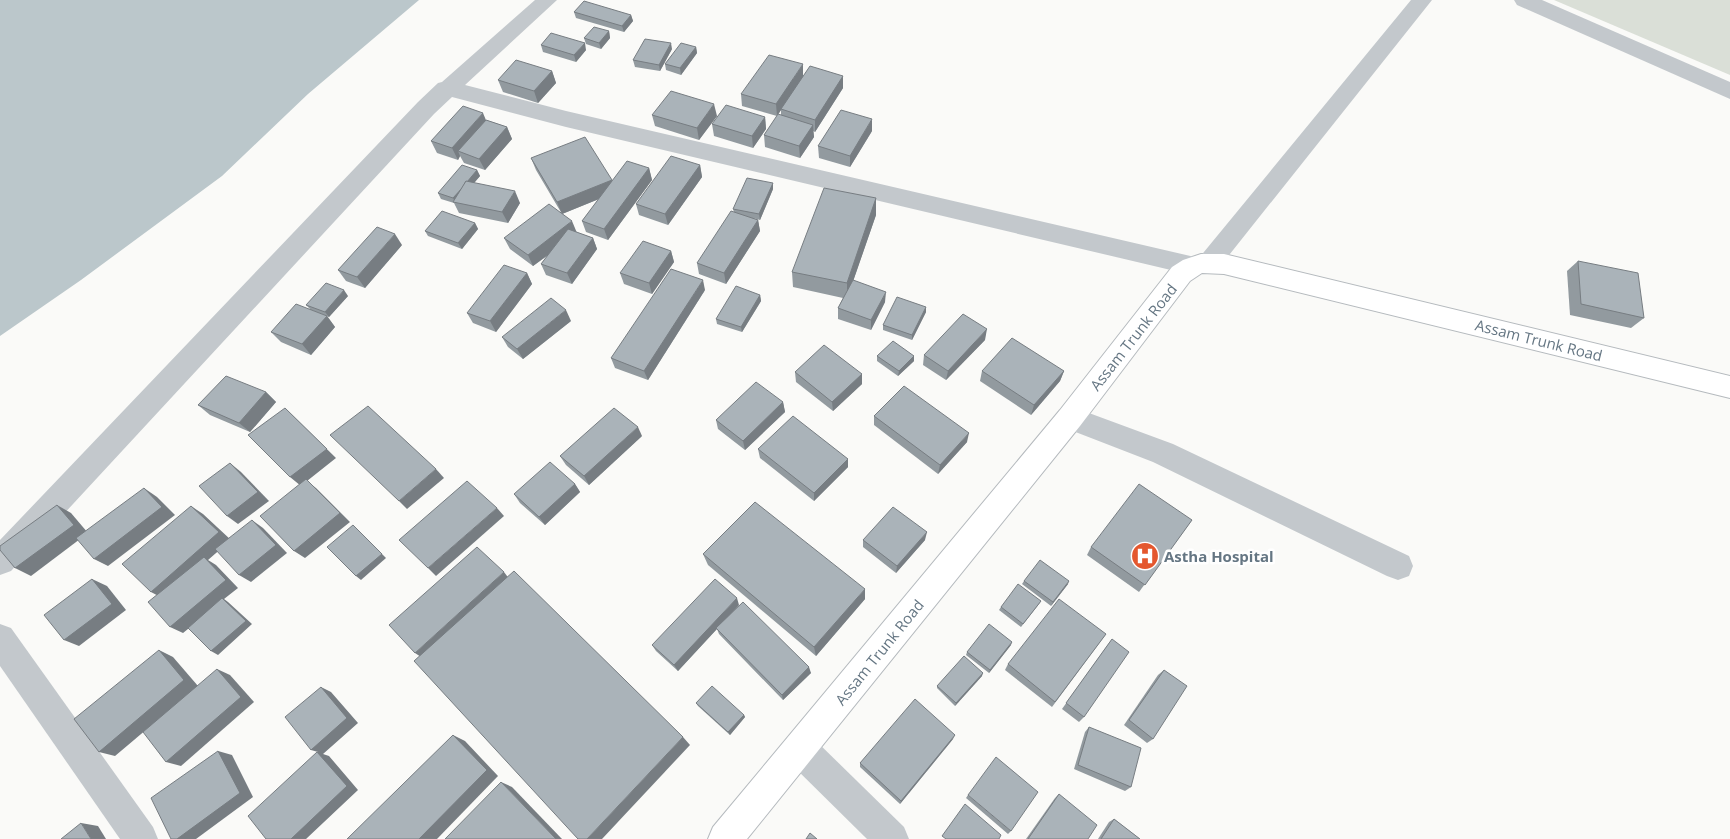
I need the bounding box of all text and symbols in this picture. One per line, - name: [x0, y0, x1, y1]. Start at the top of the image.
- street label: Assam Trunk Road: [1085, 280, 1181, 394]
- street label: Assam Trunk Road: [1473, 315, 1605, 365]
- hospital icon: Astha Hospital: [1130, 541, 1160, 571]
- place label: Astha Hospital: [1164, 546, 1274, 566]
- street label: Assam Trunk Road: [830, 595, 928, 709]

